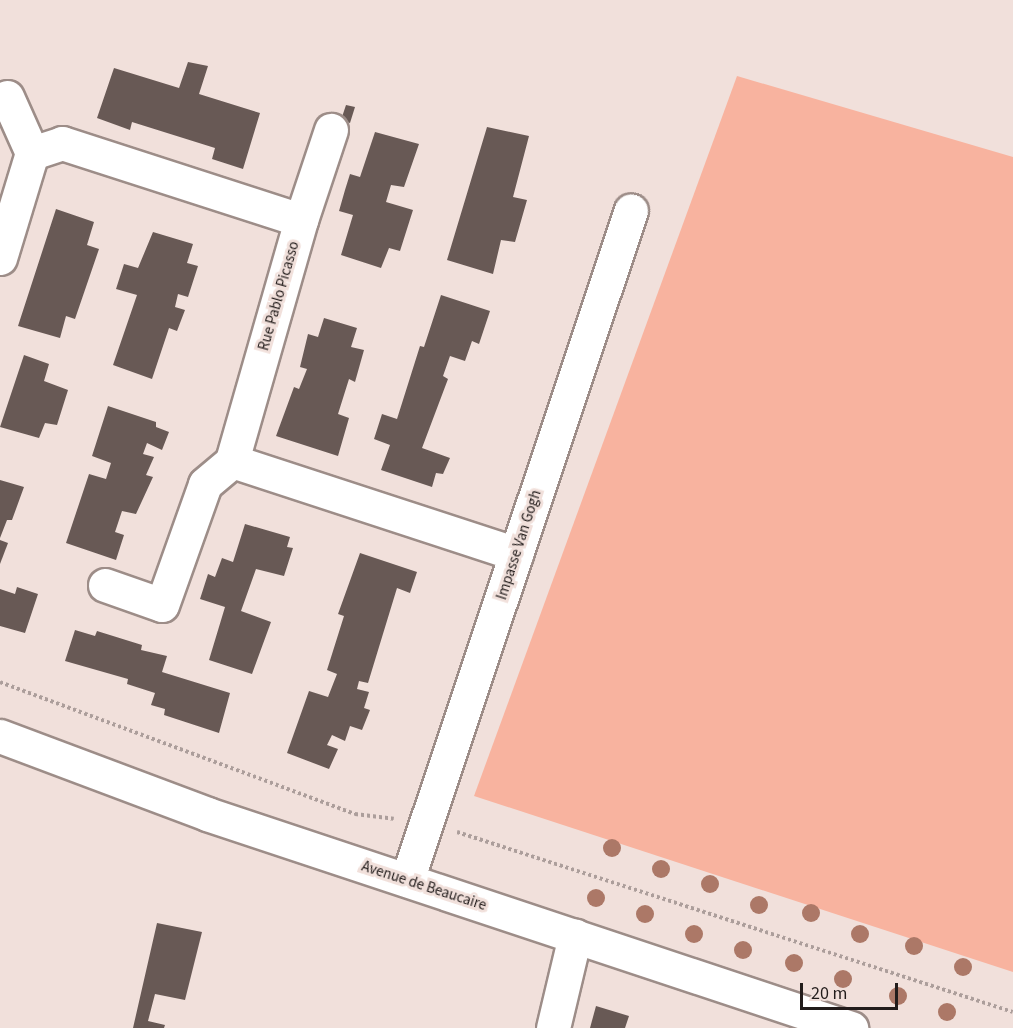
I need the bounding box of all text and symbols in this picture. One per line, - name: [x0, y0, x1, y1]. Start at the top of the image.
- street label: Rue Pablo Picasso: [255, 239, 303, 353]
- street label: Impasse Van Gogh: [493, 488, 545, 602]
- street label: Avenue de Beaucaire: [359, 857, 489, 915]
- scale bar: [803, 971, 900, 1009]
- text: 20 m: [811, 981, 847, 1006]

